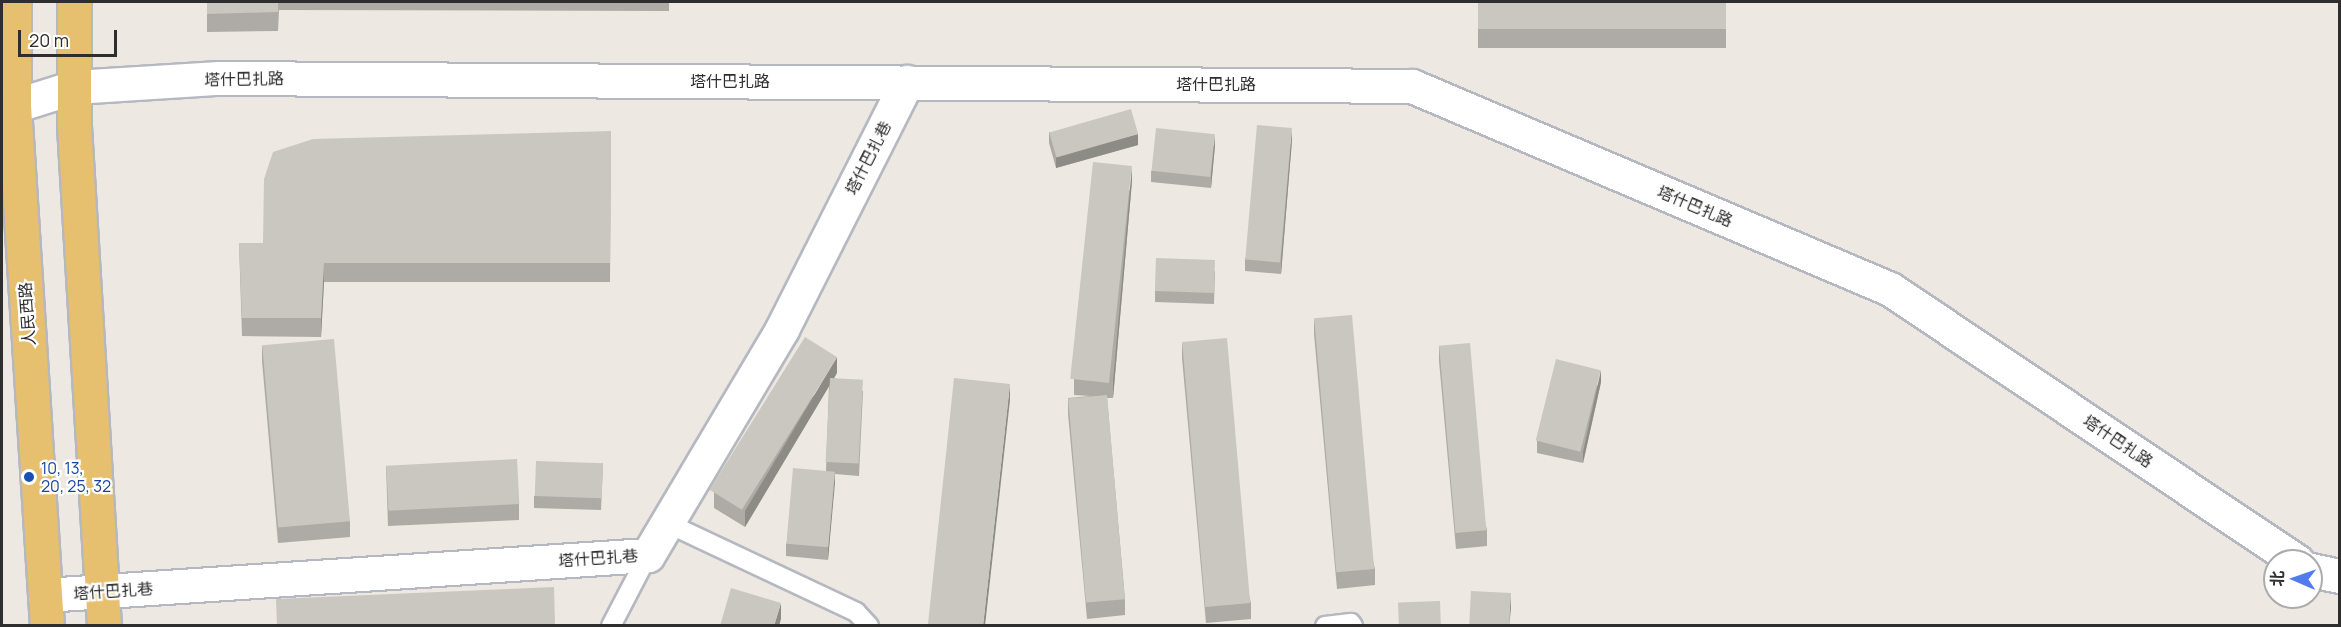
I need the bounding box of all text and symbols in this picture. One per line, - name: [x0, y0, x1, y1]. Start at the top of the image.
- scale bar: [21, 18, 120, 56]
- text: 20 m: [29, 28, 69, 52]
- street label: 塔什巴扎路: [204, 69, 284, 89]
- street label: 塔什巴扎路: [690, 71, 770, 91]
- street label: 塔什巴扎路: [1176, 74, 1256, 94]
- street label: 塔什巴扎巷: [841, 118, 895, 198]
- street label: 塔什巴扎路: [1654, 182, 1736, 230]
- street label: 人民西路: [15, 281, 39, 347]
- street label: 塔什巴扎路: [2079, 411, 2157, 471]
- place label: 10, 13, 20, 25, 32: [41, 458, 111, 496]
- marker: 10, 13, 20, 25, 32: [22, 470, 36, 484]
- street label: 塔什巴扎巷: [557, 546, 639, 570]
- north arrow: [2263, 549, 2323, 609]
- text: 北: [2266, 570, 2288, 587]
- street label: 塔什巴扎巷: [72, 579, 154, 603]

